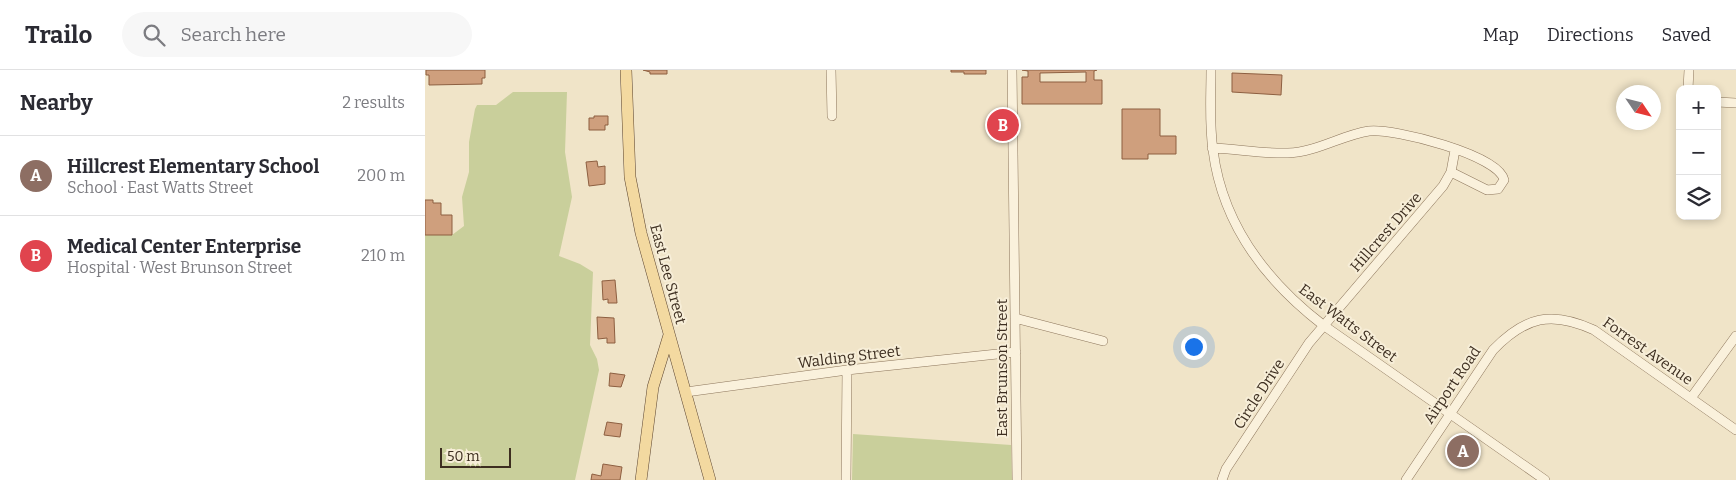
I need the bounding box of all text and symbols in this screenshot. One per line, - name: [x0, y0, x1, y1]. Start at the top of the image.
- search box: [122, 12, 472, 57]
- text: Trailo: [25, 21, 92, 49]
- icon: search: [140, 21, 168, 49]
- text: Search here: [180, 23, 286, 46]
- text: Map: [1483, 24, 1519, 46]
- text: Directions: [1547, 24, 1634, 46]
- text: Saved: [1662, 24, 1711, 46]
- north arrow: [1616, 85, 1661, 130]
- map controls: [1676, 85, 1721, 220]
- button: +: [1676, 85, 1721, 130]
- text: Nearby: [20, 90, 93, 116]
- text: 2 results: [342, 93, 405, 112]
- pin: B: [987, 106, 1019, 144]
- button: −: [1676, 130, 1721, 175]
- text: Hillcrest Elementary School: [67, 155, 319, 178]
- text: A: [30, 166, 42, 185]
- text: 200 m: [357, 166, 405, 185]
- button: layers: [1676, 175, 1721, 220]
- text: School · East Watts Street: [67, 178, 253, 197]
- street label: Hillcrest Drive: [1347, 189, 1425, 275]
- street label: East Lee Street: [646, 222, 690, 326]
- text: Medical Center Enterprise: [67, 235, 301, 258]
- text: B: [31, 246, 41, 265]
- text: 210 m: [361, 246, 405, 265]
- text: Hospital · West Brunson Street: [67, 258, 292, 277]
- street label: East Watts Street: [1295, 280, 1401, 366]
- street label: East Brunson Street: [993, 298, 1011, 437]
- street label: Forrest Avenue: [1600, 313, 1696, 389]
- your location: [1181, 334, 1207, 360]
- street label: Walding Street: [797, 342, 902, 372]
- street label: Airport Road: [1420, 343, 1484, 427]
- street label: Circle Drive: [1230, 356, 1288, 432]
- pin: A: [1447, 432, 1479, 470]
- scale bar: [440, 445, 511, 468]
- text: 50 m: [447, 448, 480, 465]

